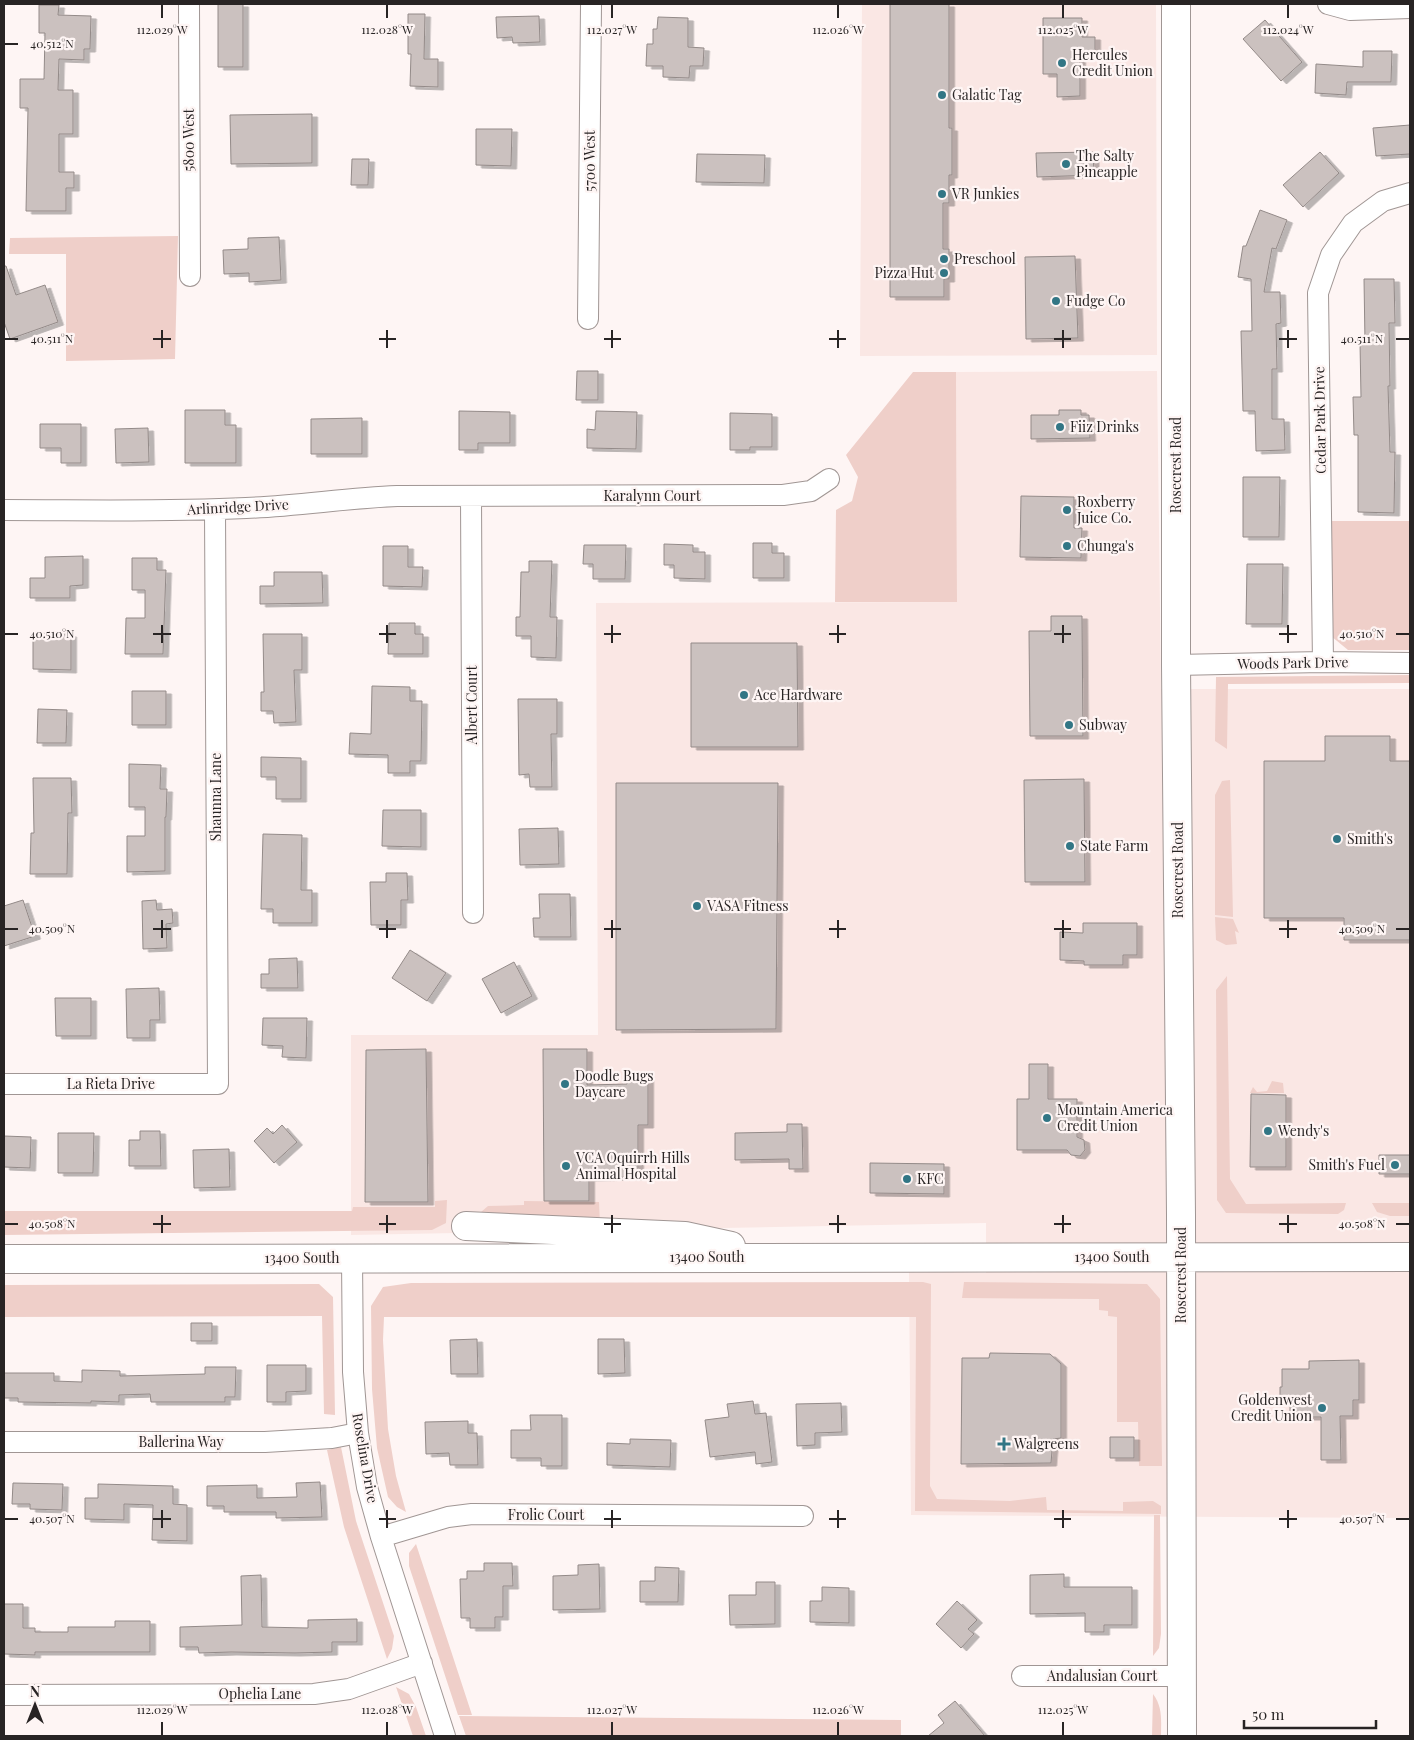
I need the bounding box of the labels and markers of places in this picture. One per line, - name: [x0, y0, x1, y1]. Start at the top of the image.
- place label: Hercules Credit Union: [1072, 45, 1154, 80]
- marker: Hercules Credit Union: [1056, 57, 1068, 69]
- place label: Galatic Tag: [952, 85, 1022, 104]
- marker: Galatic Tag: [936, 89, 948, 101]
- place label: The Salty Pineapple: [1076, 146, 1138, 181]
- marker: The Salty Pineapple: [1060, 158, 1072, 170]
- place label: VR Junkies: [951, 184, 1019, 203]
- marker: VR Junkies: [936, 188, 948, 200]
- place label: Preschool: [954, 249, 1016, 268]
- marker: Preschool: [938, 253, 950, 265]
- place label: Pizza Hut: [875, 263, 935, 282]
- marker: Pizza Hut: [938, 267, 950, 279]
- place label: Fudge Co: [1066, 291, 1126, 310]
- marker: Fudge Co: [1050, 295, 1062, 307]
- place label: Fiiz Drinks: [1070, 417, 1139, 436]
- marker: Fiiz Drinks: [1054, 421, 1066, 433]
- place label: Roxberry Juice Co.: [1076, 492, 1135, 527]
- marker: Roxberry Juice Co.: [1061, 504, 1073, 516]
- place label: Chunga's: [1077, 536, 1134, 555]
- marker: Chunga's: [1061, 540, 1073, 552]
- place label: Ace Hardware: [753, 685, 842, 704]
- marker: Ace Hardware: [738, 689, 750, 701]
- place label: Subway: [1079, 715, 1127, 734]
- marker: Subway: [1063, 719, 1075, 731]
- place label: Smith's: [1347, 829, 1393, 848]
- marker: Smith's: [1331, 833, 1343, 845]
- place label: State Farm: [1080, 836, 1149, 855]
- marker: State Farm: [1064, 840, 1076, 852]
- place label: VASA Fitness: [706, 896, 789, 915]
- marker: VASA Fitness: [691, 900, 703, 912]
- place label: Doodle Bugs Daycare: [575, 1066, 653, 1101]
- marker: Doodle Bugs Daycare: [559, 1078, 571, 1090]
- place label: Mountain America Credit Union: [1057, 1100, 1173, 1135]
- marker: Mountain America Credit Union: [1041, 1112, 1053, 1124]
- place label: Wendy's: [1277, 1121, 1329, 1140]
- marker: Wendy's: [1262, 1125, 1274, 1137]
- place label: VCA Oquirrh Hills Animal Hospital: [575, 1148, 690, 1183]
- place label: Smith's Fuel: [1308, 1155, 1385, 1174]
- marker: Smith's Fuel: [1389, 1159, 1401, 1171]
- marker: VCA Oquirrh Hills Animal Hospital: [560, 1160, 572, 1172]
- place label: KFC: [917, 1169, 944, 1188]
- marker: KFC: [901, 1173, 913, 1185]
- place label: Goldenwest Credit Union: [1231, 1390, 1313, 1425]
- marker: Goldenwest Credit Union: [1316, 1402, 1328, 1414]
- place label: Walgreens: [1013, 1434, 1079, 1453]
- marker: Walgreens: [998, 1438, 1010, 1450]

